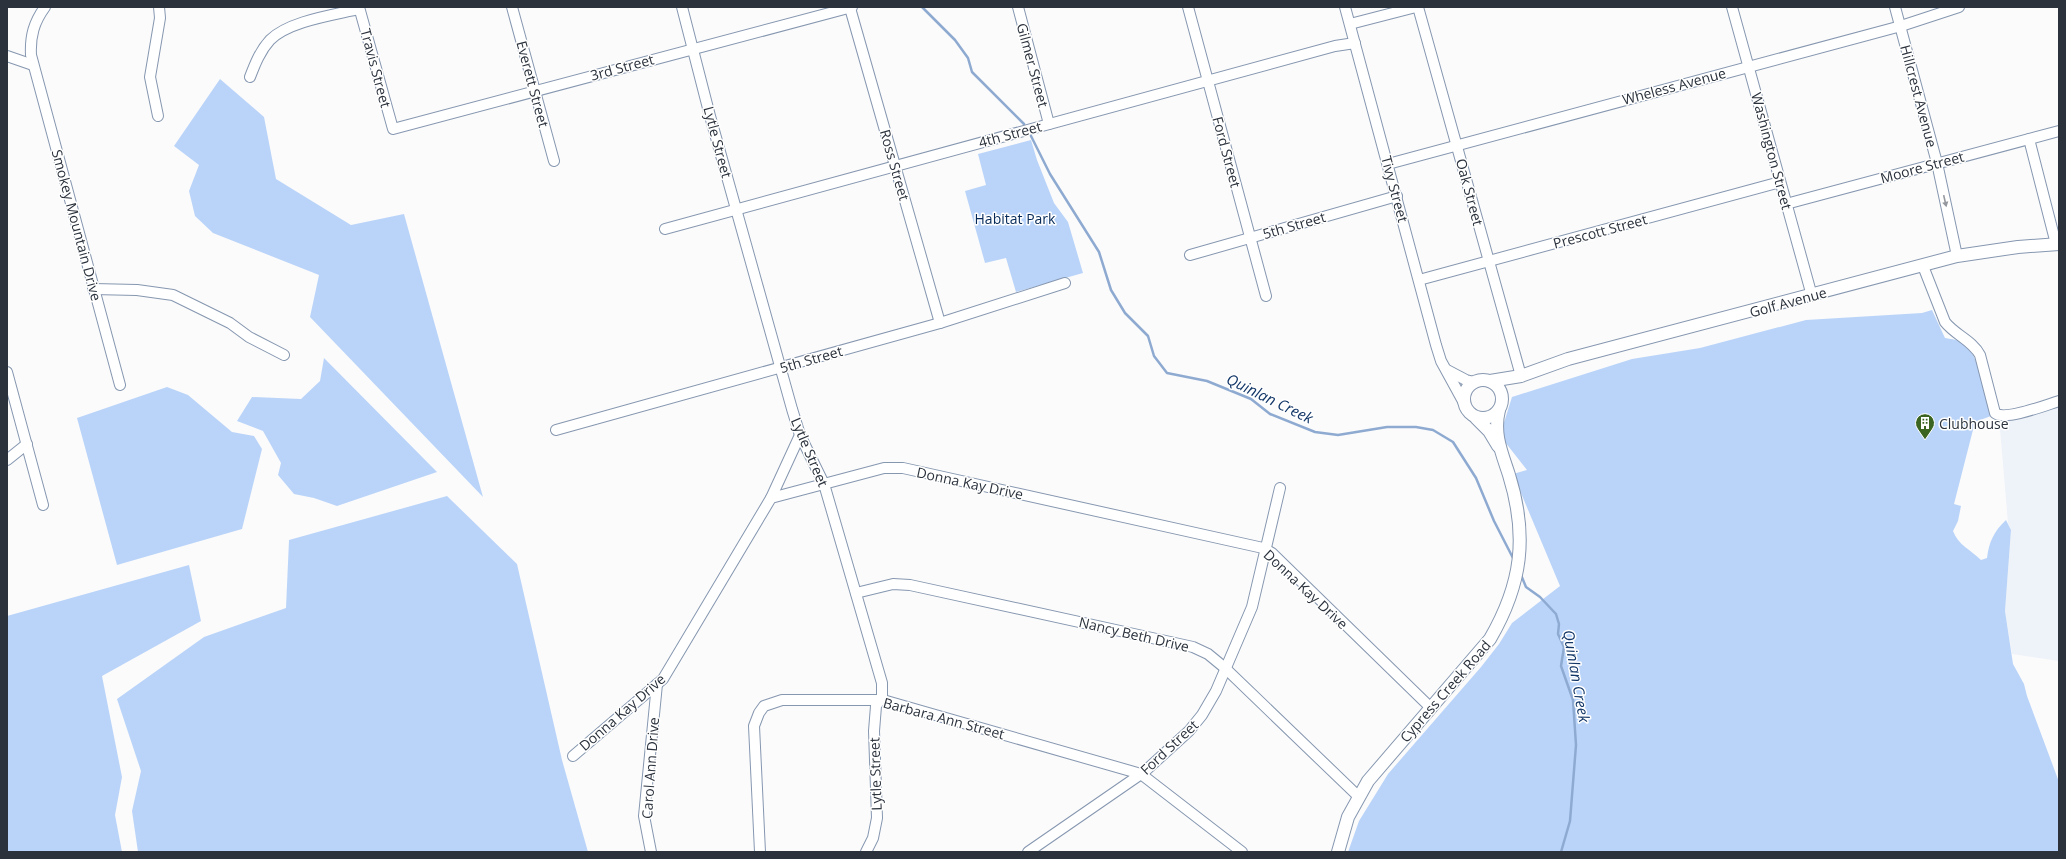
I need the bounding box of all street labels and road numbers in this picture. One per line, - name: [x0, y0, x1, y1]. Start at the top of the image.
- street label: Gilmer Street: [1013, 21, 1053, 109]
- street label: Travis Street: [356, 26, 396, 110]
- street label: Everett Street: [512, 39, 554, 129]
- street label: Hillcrest Avenue: [1896, 43, 1942, 149]
- street label: 3rd Street: [588, 49, 656, 85]
- street label: Wheless Avenue: [1620, 63, 1728, 109]
- street label: Washington Street: [1747, 90, 1797, 212]
- street label: Lytle Street: [699, 104, 737, 180]
- street label: Ford Street: [1208, 114, 1246, 190]
- street label: 4th Street: [976, 116, 1044, 152]
- street label: Ross Street: [876, 127, 914, 203]
- street label: Smokey Mountain Drive: [48, 147, 106, 303]
- street label: Moore Street: [1878, 147, 1966, 187]
- street label: Tivy Street: [1377, 154, 1413, 224]
- street label: Oak Street: [1452, 156, 1488, 228]
- street label: 5th Street: [1260, 207, 1328, 243]
- street label: Prescott Street: [1551, 209, 1649, 253]
- street label: Golf Avenue: [1747, 283, 1829, 321]
- street label: 5th Street: [777, 341, 845, 377]
- street label: Lytle Street: [787, 414, 833, 490]
- street label: Donna Kay Drive: [915, 462, 1025, 504]
- street label: Donna Kay Drive: [1260, 545, 1352, 633]
- street label: Nancy Beth Drive: [1077, 612, 1191, 656]
- street label: Cypress Creek Road: [1395, 636, 1495, 746]
- street label: Donna Kay Drive: [575, 669, 669, 755]
- street label: Barbara Ann Street: [881, 693, 1007, 743]
- street label: Ford Street: [1136, 715, 1202, 779]
- street label: Carol Ann Drive: [637, 716, 663, 819]
- street label: Lytle Street: [864, 737, 886, 811]

